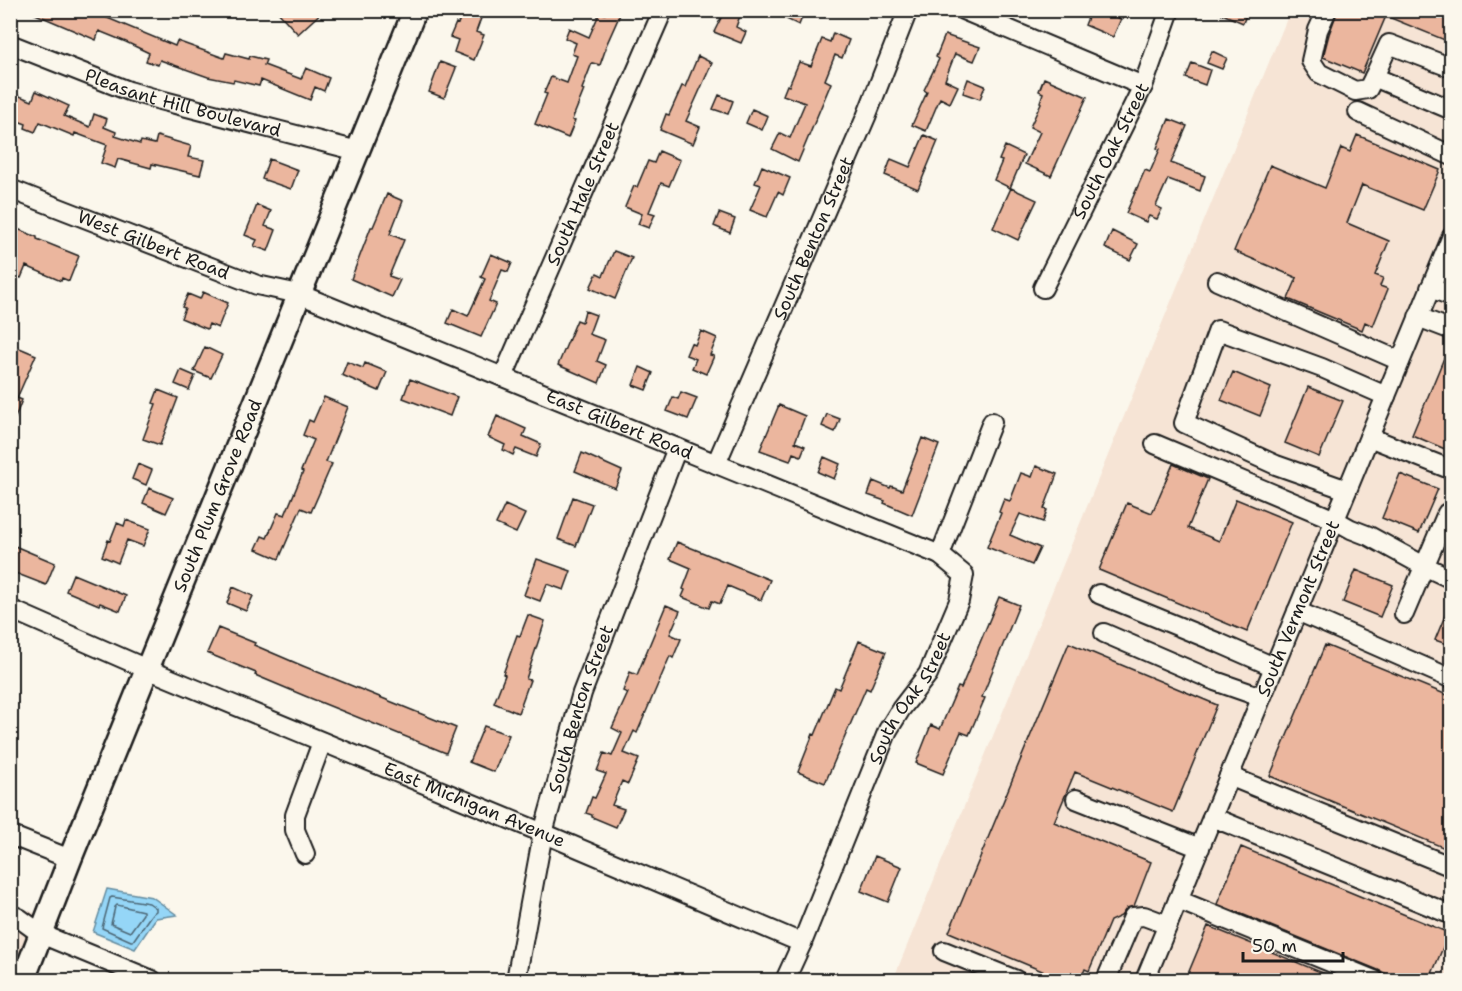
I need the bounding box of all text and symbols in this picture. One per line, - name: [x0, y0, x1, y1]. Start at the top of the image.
- street label: Pleasant Hill Boulevard: [81, 63, 283, 143]
- street label: South Oak Street: [1067, 78, 1155, 223]
- street label: South Hale Street: [541, 118, 625, 269]
- street label: South Benton Street: [768, 153, 860, 324]
- street label: West Gilbert Road: [74, 204, 233, 285]
- street label: East Gilbert Road: [543, 384, 696, 465]
- street label: South Plum Grove Road: [168, 396, 268, 596]
- street label: South Vermont Street: [1251, 517, 1345, 700]
- street label: South Benton Street: [543, 621, 619, 796]
- street label: South Oak Street: [863, 628, 956, 768]
- street label: East Michigan Avenue: [380, 756, 569, 853]
- scale bar: [1243, 925, 1344, 963]
- text: 50 m: [1252, 934, 1297, 958]

